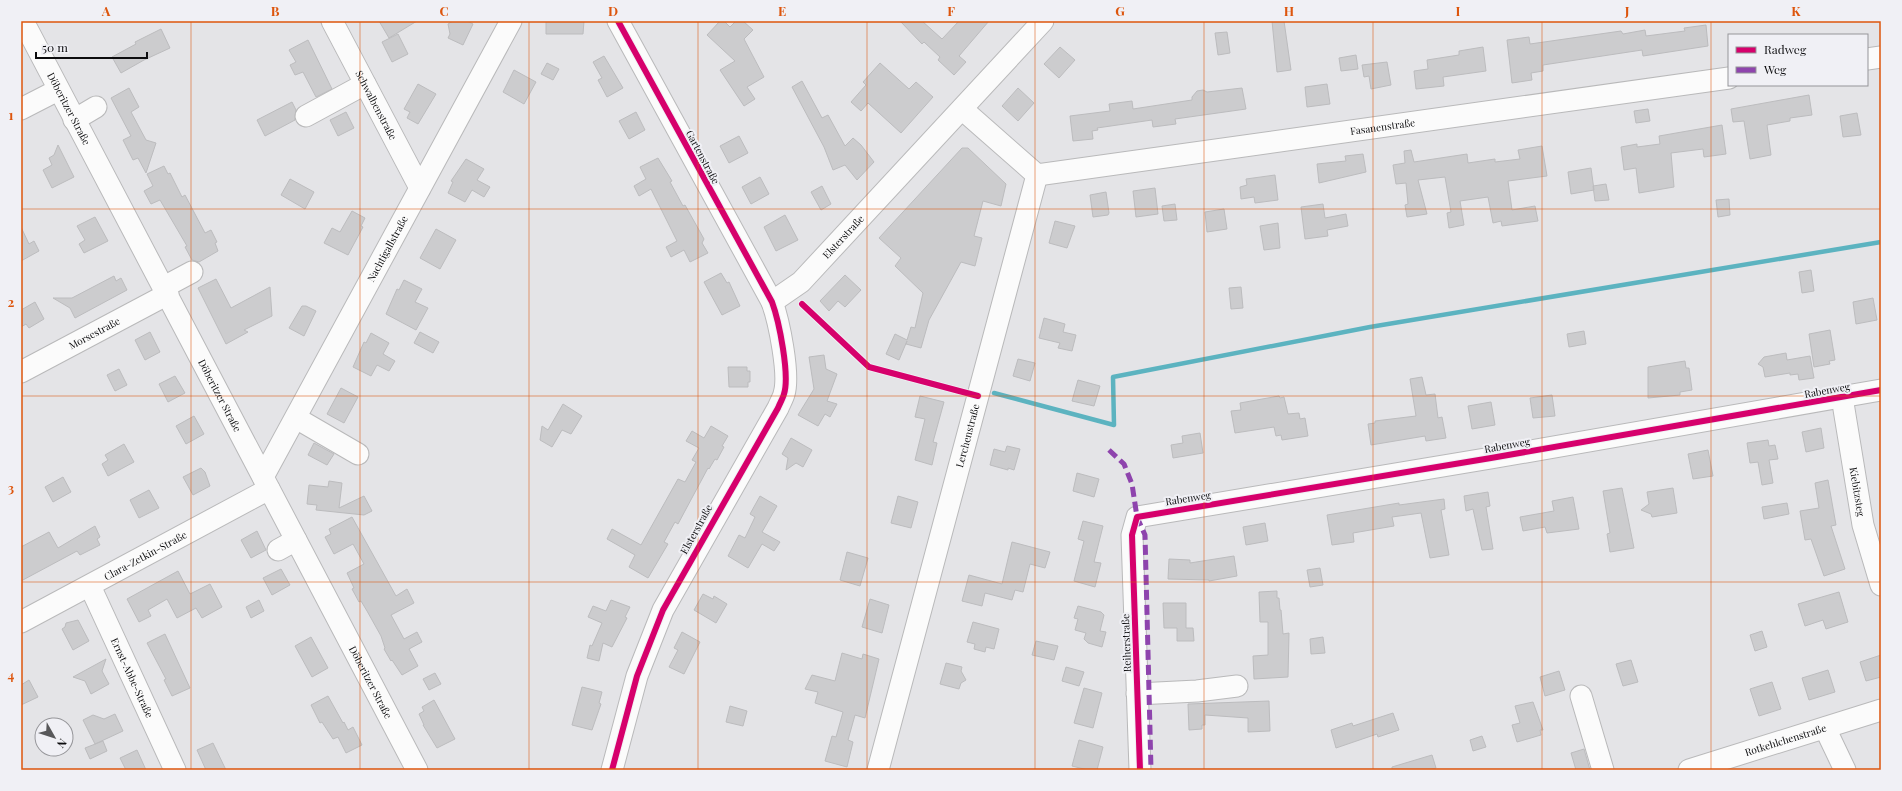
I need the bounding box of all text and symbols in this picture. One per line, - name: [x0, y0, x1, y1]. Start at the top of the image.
- text: A: [101, 2, 111, 19]
- text: B: [271, 2, 280, 19]
- text: C: [439, 2, 449, 19]
- text: D: [608, 2, 618, 19]
- text: E: [778, 2, 786, 19]
- text: F: [947, 2, 955, 19]
- text: G: [1115, 2, 1125, 19]
- text: H: [1284, 2, 1294, 19]
- text: I: [1456, 2, 1461, 19]
- text: J: [1624, 2, 1630, 19]
- text: K: [1791, 2, 1801, 19]
- scale bar: [36, 34, 147, 60]
- legend: [1728, 34, 1868, 86]
- text: 50 m: [42, 39, 68, 55]
- text: Radweg: [1764, 41, 1807, 57]
- text: Weg: [1763, 61, 1787, 77]
- street label: Schwalbenstraße: [352, 68, 400, 142]
- street label: Döberitzer Straße: [44, 70, 94, 147]
- text: 1: [9, 106, 14, 123]
- street label: Fasanenstraße: [1349, 115, 1416, 138]
- street label: Gartenstraße: [683, 128, 723, 186]
- street label: Elsterstraße: [819, 212, 867, 262]
- street label: Nachtigallstraße: [364, 213, 411, 284]
- text: 2: [8, 293, 15, 310]
- street label: Morsestraße: [66, 314, 123, 352]
- street label: Döberitzer Straße: [195, 357, 245, 434]
- street label: Rabenweg: [1803, 379, 1852, 401]
- street label: Lerchenstraße: [952, 402, 983, 469]
- street label: Rabenweg: [1483, 434, 1532, 456]
- street label: Kiebitzsteg: [1847, 466, 1869, 518]
- text: 3: [8, 479, 14, 496]
- street label: Rabenweg: [1164, 487, 1213, 509]
- street label: Elsterstraße: [677, 502, 715, 556]
- street label: Clara-Zetkin-Straße: [101, 527, 189, 583]
- street label: Reiherstraße: [1118, 614, 1134, 672]
- street label: Ernst-Abbe-Straße: [108, 635, 157, 720]
- street label: Döberitzer Straße: [346, 643, 396, 721]
- text: 4: [8, 666, 15, 683]
- north arrow: [34, 717, 74, 757]
- street label: Rotkehlchenstraße: [1743, 721, 1828, 759]
- text: N: [54, 736, 70, 751]

